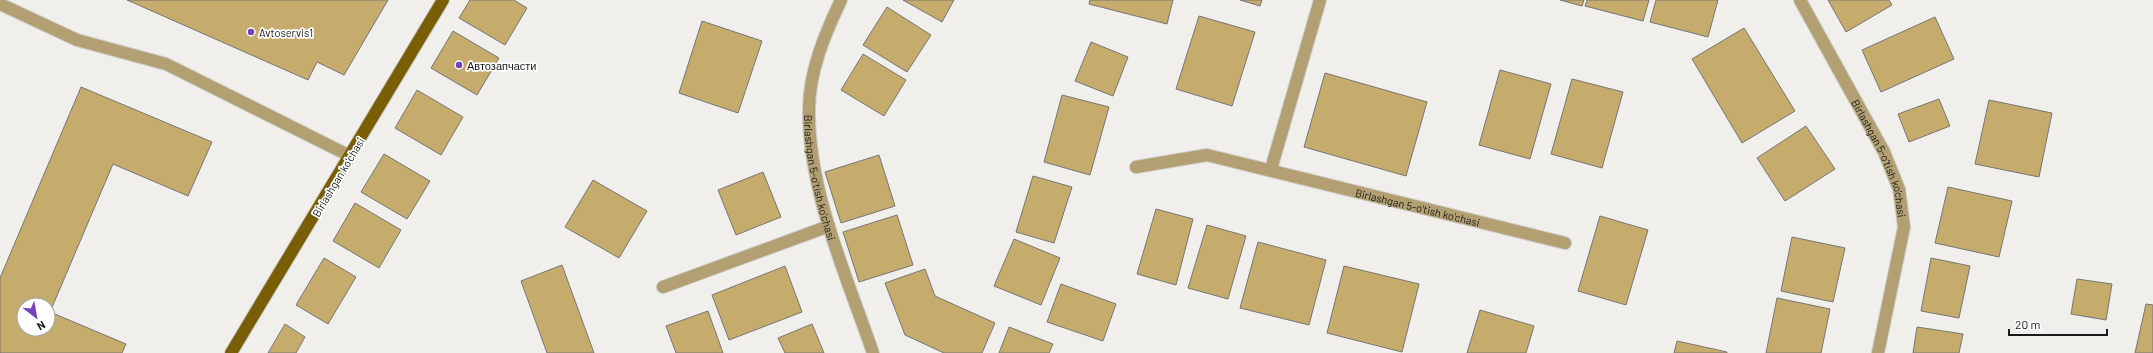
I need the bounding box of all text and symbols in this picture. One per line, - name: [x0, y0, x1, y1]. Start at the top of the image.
- place label: Avtoservis1: [259, 26, 313, 39]
- marker: Avtoservis1: [246, 27, 256, 37]
- place label: Автозапчасти: [467, 59, 537, 72]
- marker: Автозапчасти: [454, 60, 464, 70]
- street label: Birlashgan 5-o'tish ko'chasi: [1849, 97, 1909, 218]
- street label: Birlashgan 5-o'tish ko'chasi: [802, 114, 839, 242]
- street label: Birlashgan ko'chasi: [309, 135, 367, 219]
- street label: Birlashgan 5-o'tish ko'chasi: [1354, 185, 1482, 228]
- north arrow: [16, 297, 56, 337]
- scale bar: [2009, 311, 2107, 337]
- text: 20 m: [2015, 317, 2041, 331]
- text: N: [35, 319, 48, 333]

